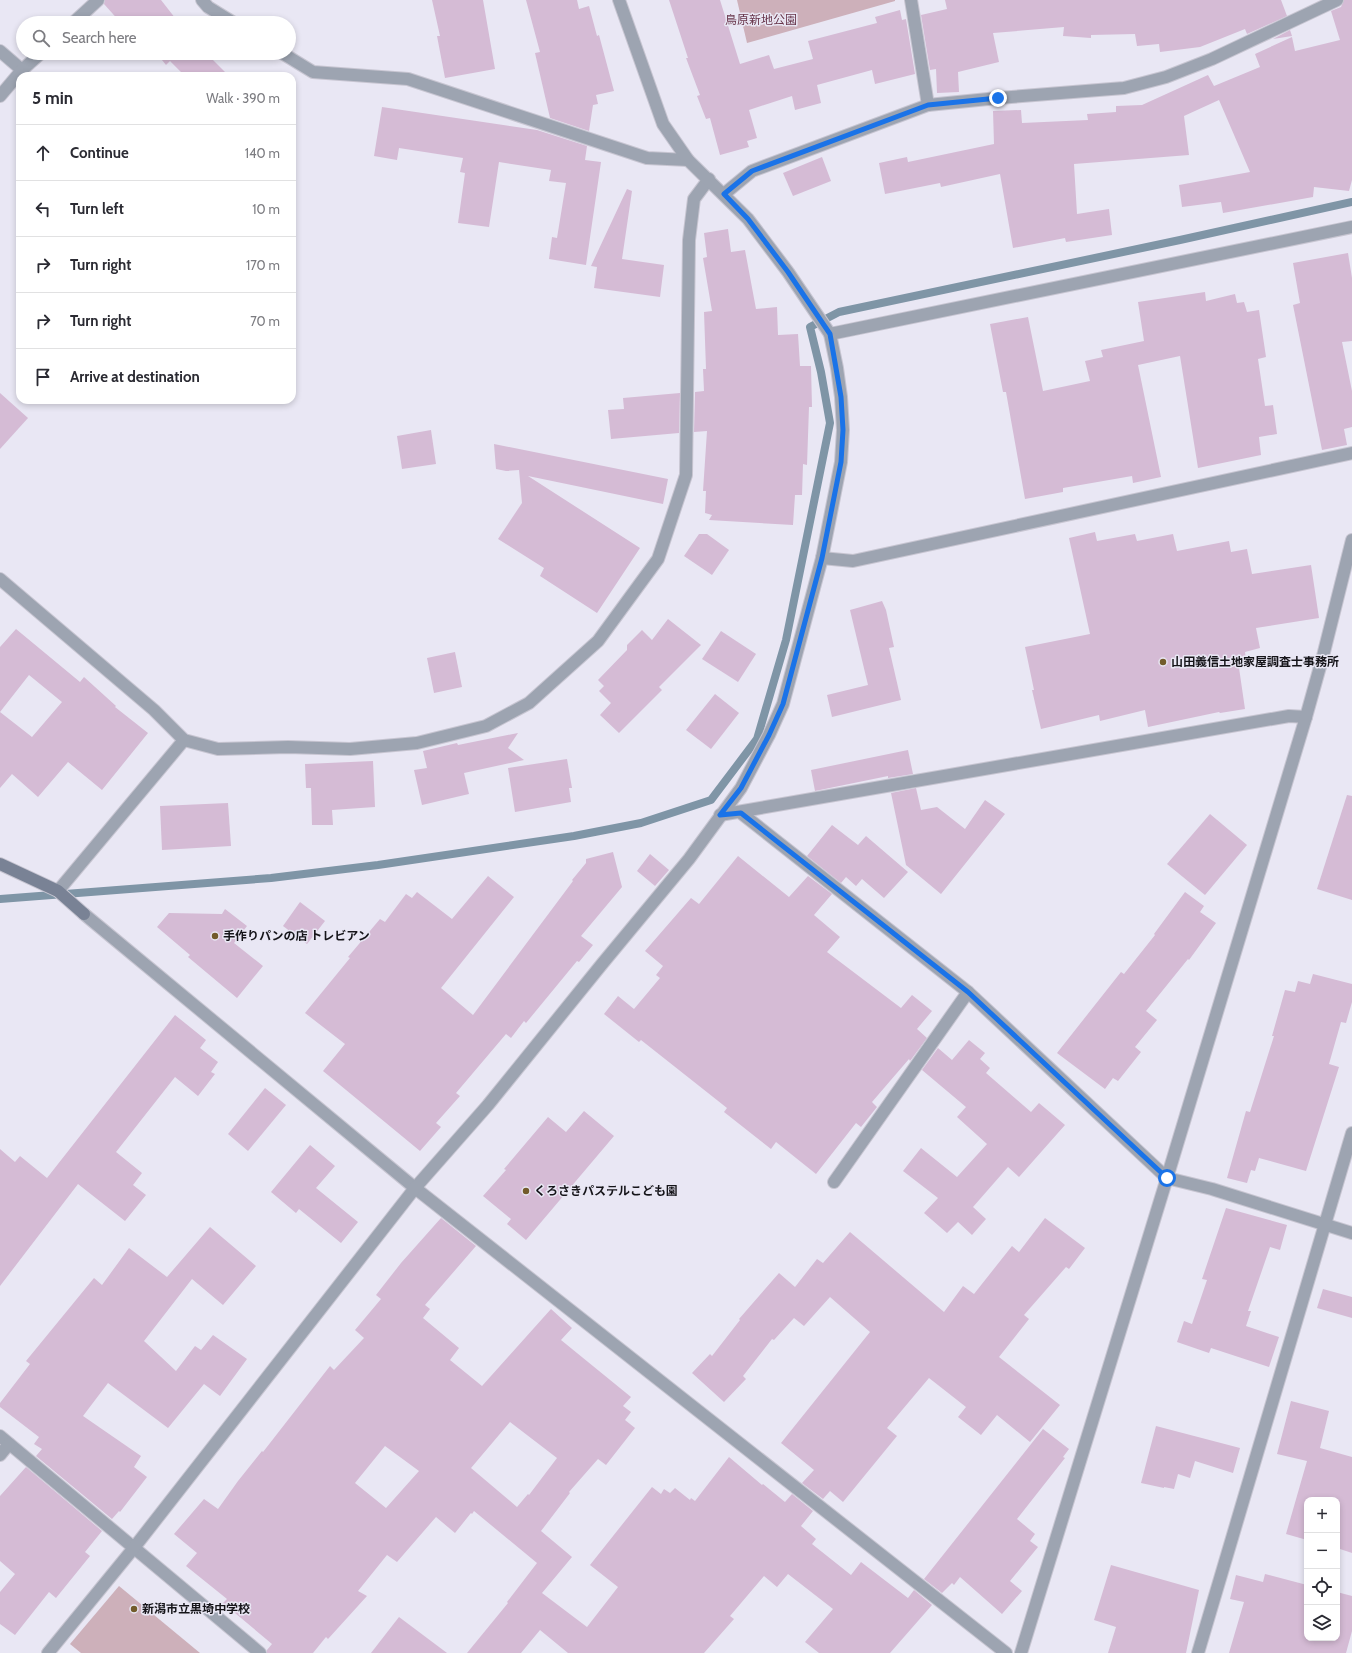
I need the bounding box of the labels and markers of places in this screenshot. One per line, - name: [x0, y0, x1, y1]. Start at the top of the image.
- place label: 山田義信土地家屋調査士事務所: [1171, 654, 1339, 669]
- marker: 山田義信土地家屋調査士事務所: [1158, 657, 1168, 667]
- place label: 手作りパンの店 トレビアン: [223, 928, 370, 943]
- marker: 手作りパンの店 トレビアン: [210, 931, 220, 941]
- place label: くろさきパステルこども園: [534, 1183, 678, 1198]
- marker: くろさきパステルこども園: [521, 1186, 531, 1196]
- place label: 新潟市立黒埼中学校: [142, 1601, 250, 1616]
- marker: 新潟市立黒埼中学校: [129, 1604, 139, 1614]

